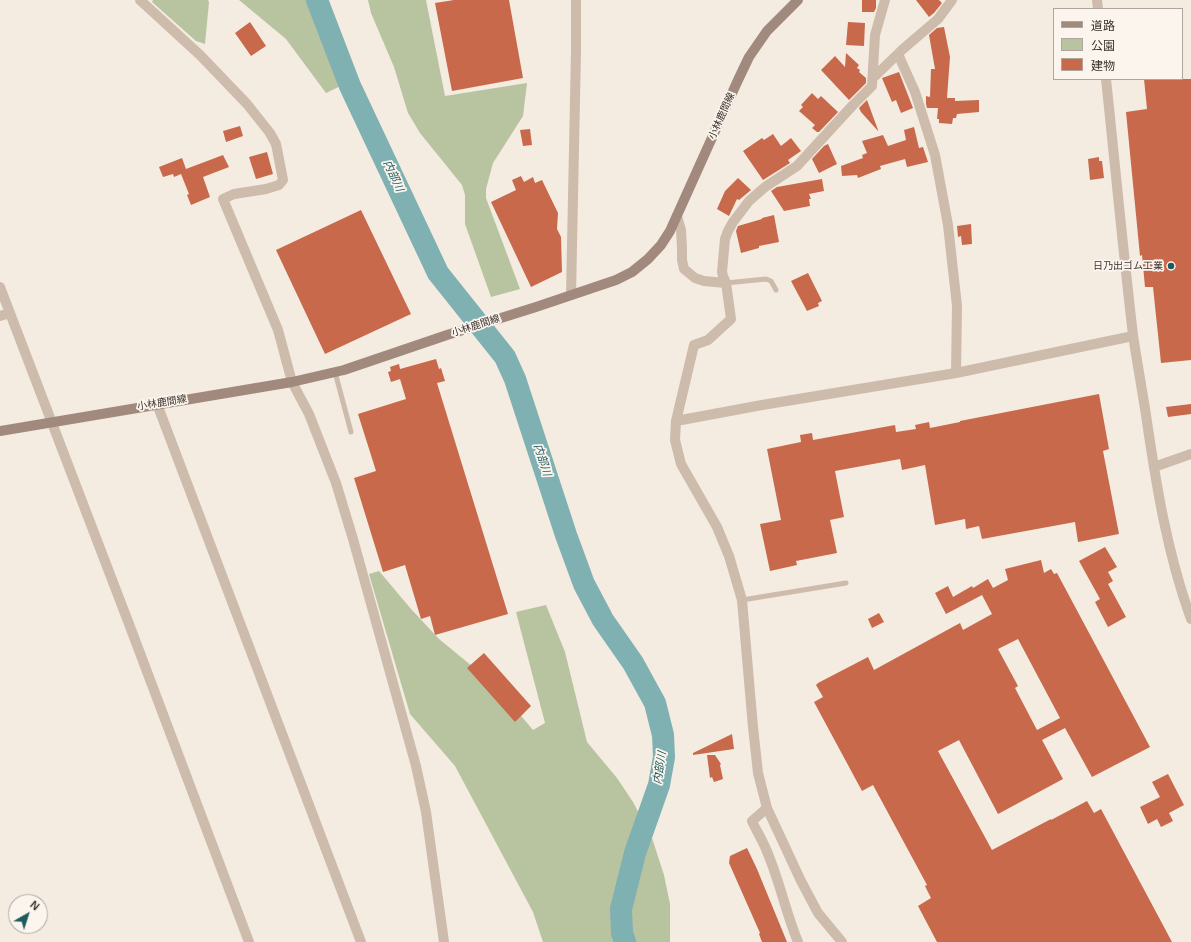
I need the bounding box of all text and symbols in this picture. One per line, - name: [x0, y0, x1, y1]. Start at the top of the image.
- legend: [1053, 8, 1183, 80]
- text: 道路: [1091, 19, 1115, 33]
- text: 公園: [1091, 39, 1115, 53]
- text: 建物: [1091, 59, 1115, 73]
- street label: 小林鹿間線: [706, 91, 738, 141]
- water label: 内部川: [380, 158, 406, 194]
- place label: 日乃出ゴム工業: [1093, 260, 1163, 272]
- marker: 日乃出ゴム工業: [1166, 261, 1176, 271]
- street label: 小林鹿間線: [450, 313, 502, 339]
- street label: 小林鹿間線: [136, 393, 188, 413]
- water label: 内部川: [531, 442, 553, 478]
- water label: 内部川: [651, 751, 669, 785]
- north arrow: [8, 894, 48, 934]
- text: N: [28, 898, 42, 913]

